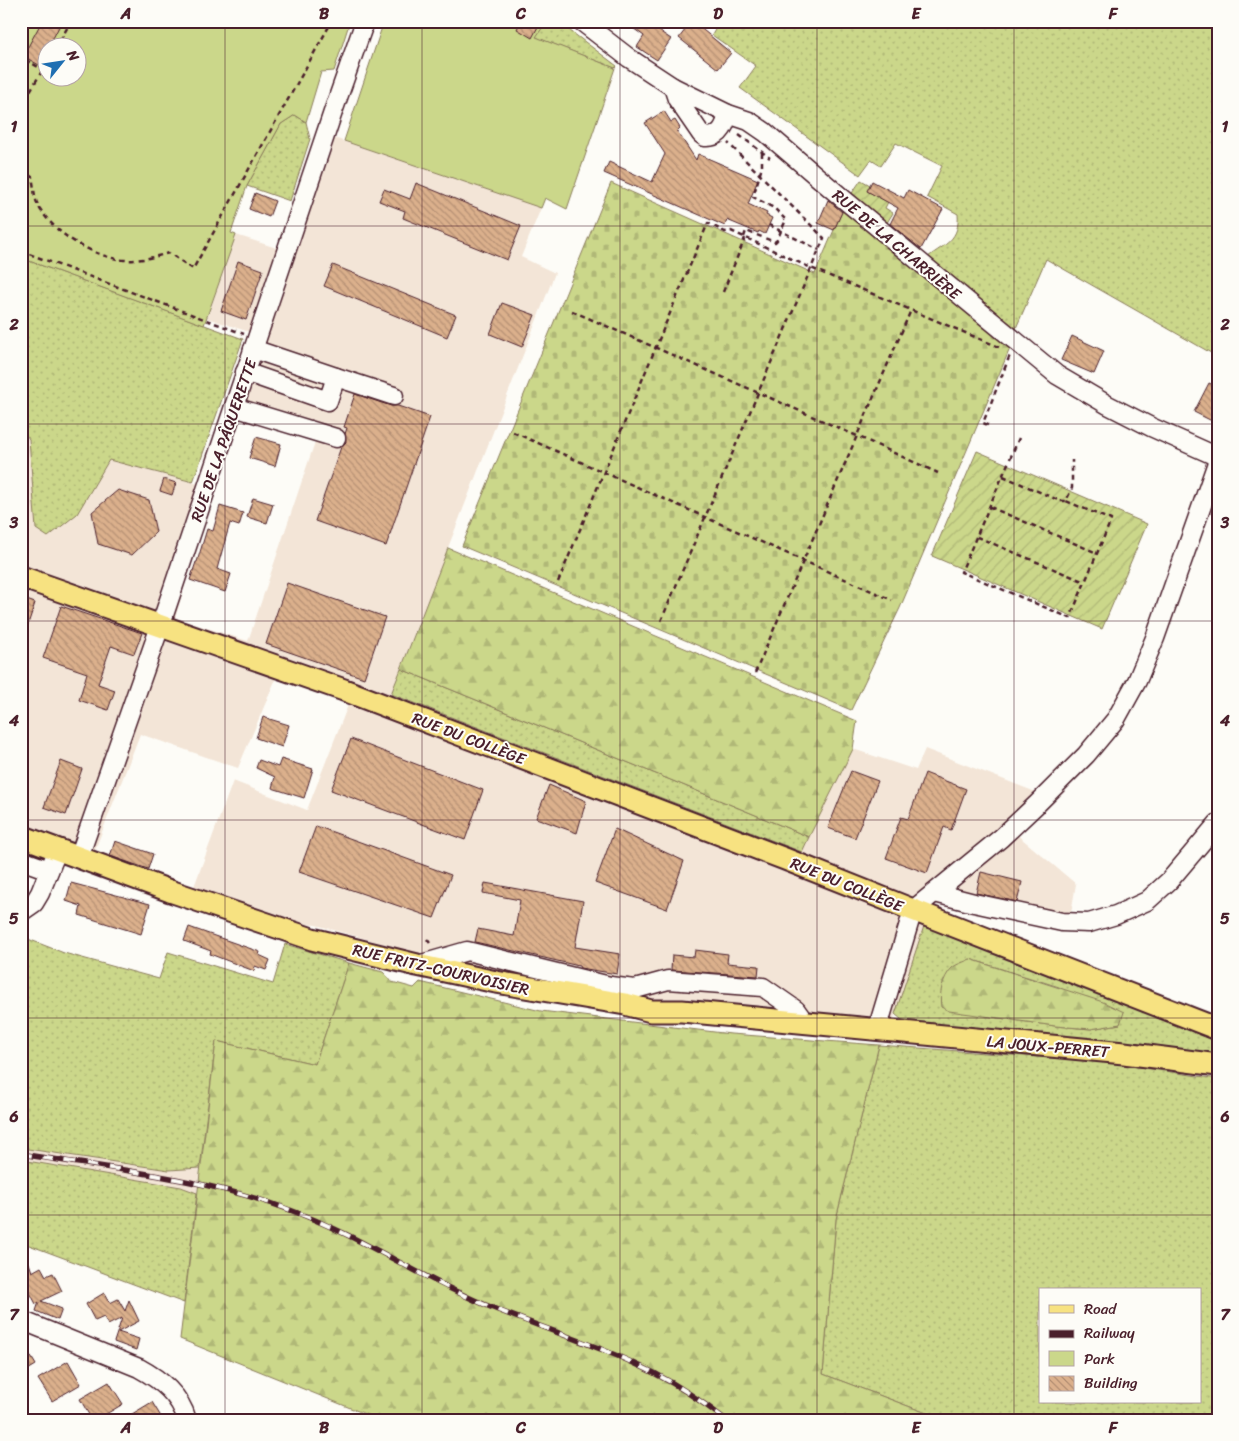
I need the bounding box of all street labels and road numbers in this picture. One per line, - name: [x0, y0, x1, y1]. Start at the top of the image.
- street label: RUE DE LA CHARRIÈRE: [826, 181, 969, 308]
- street label: RUE DE LA PÂQUERETTE: [182, 353, 265, 526]
- street label: RUE DU COLLÈGE: [408, 703, 531, 774]
- street label: RUE DU COLLÈGE: [786, 849, 909, 921]
- street label: RUE FRITZ-COURVOISIER: [350, 935, 532, 1004]
- street label: LA JOUX-PERRET: [985, 1027, 1112, 1066]

